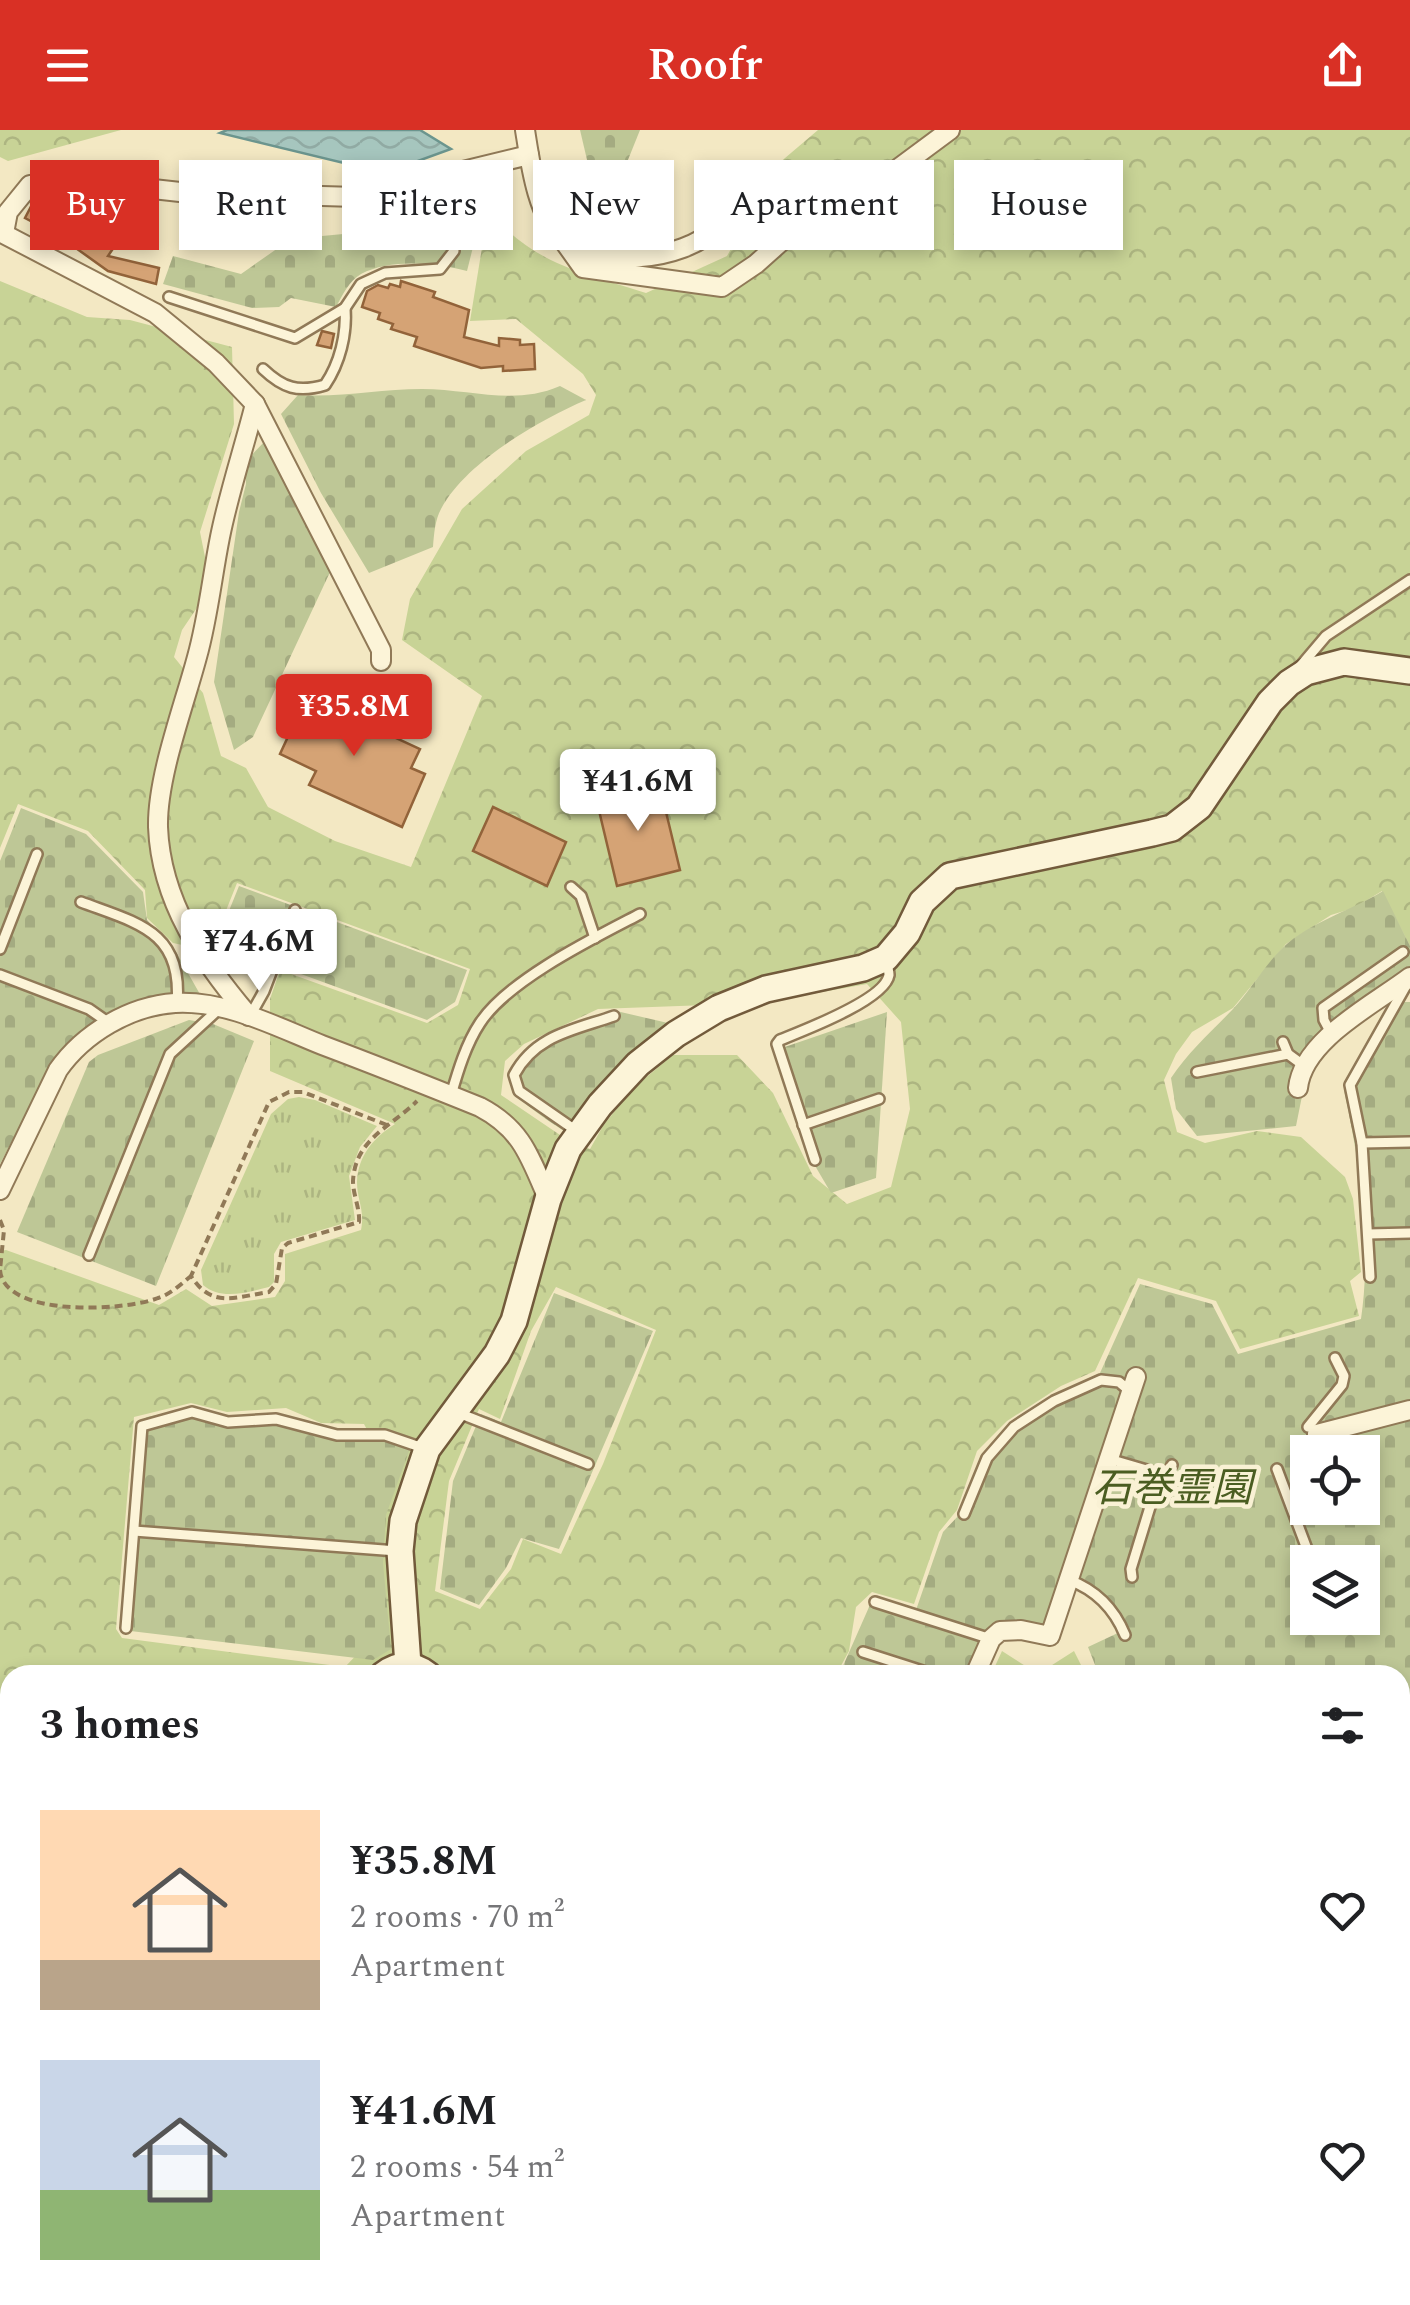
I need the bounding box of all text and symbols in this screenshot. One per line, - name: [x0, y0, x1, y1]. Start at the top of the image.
- text: Roofr: [647, 31, 763, 100]
- icon: menu: [40, 38, 95, 93]
- icon: share: [1315, 38, 1370, 93]
- chip: Buy: [30, 160, 159, 250]
- chip: Rent: [179, 160, 322, 250]
- chip: Filters: [342, 160, 513, 250]
- chip: New: [533, 160, 674, 250]
- chip: Apartment: [694, 160, 934, 250]
- chip: House: [954, 160, 1123, 250]
- pin: ¥35.8M: [273, 674, 435, 759]
- text: ¥35.8M: [298, 682, 410, 731]
- pin: ¥41.6M: [557, 749, 719, 834]
- text: ¥41.6M: [582, 757, 694, 806]
- pin: ¥74.6M: [178, 909, 340, 994]
- text: ¥74.6M: [203, 917, 315, 966]
- map controls: [1290, 1435, 1380, 1635]
- button: locate: [1290, 1435, 1380, 1525]
- park label: 石巻霊園: [1092, 1459, 1257, 1520]
- button: layers: [1290, 1545, 1380, 1635]
- text: 3 homes: [40, 1694, 200, 1757]
- icon: filters: [1315, 1698, 1370, 1753]
- text: ¥35.8M: [350, 1830, 497, 1893]
- icon: home: [120, 1850, 240, 1970]
- icon: heart: [1315, 1883, 1370, 1938]
- text: 2 rooms · 70 m²: [350, 1893, 564, 1942]
- text: Apartment: [350, 1942, 505, 1991]
- text: ¥41.6M: [350, 2080, 497, 2143]
- icon: home: [120, 2100, 240, 2220]
- icon: heart: [1315, 2133, 1370, 2188]
- text: 2 rooms · 54 m²: [350, 2143, 564, 2192]
- text: Apartment: [350, 2192, 505, 2241]

